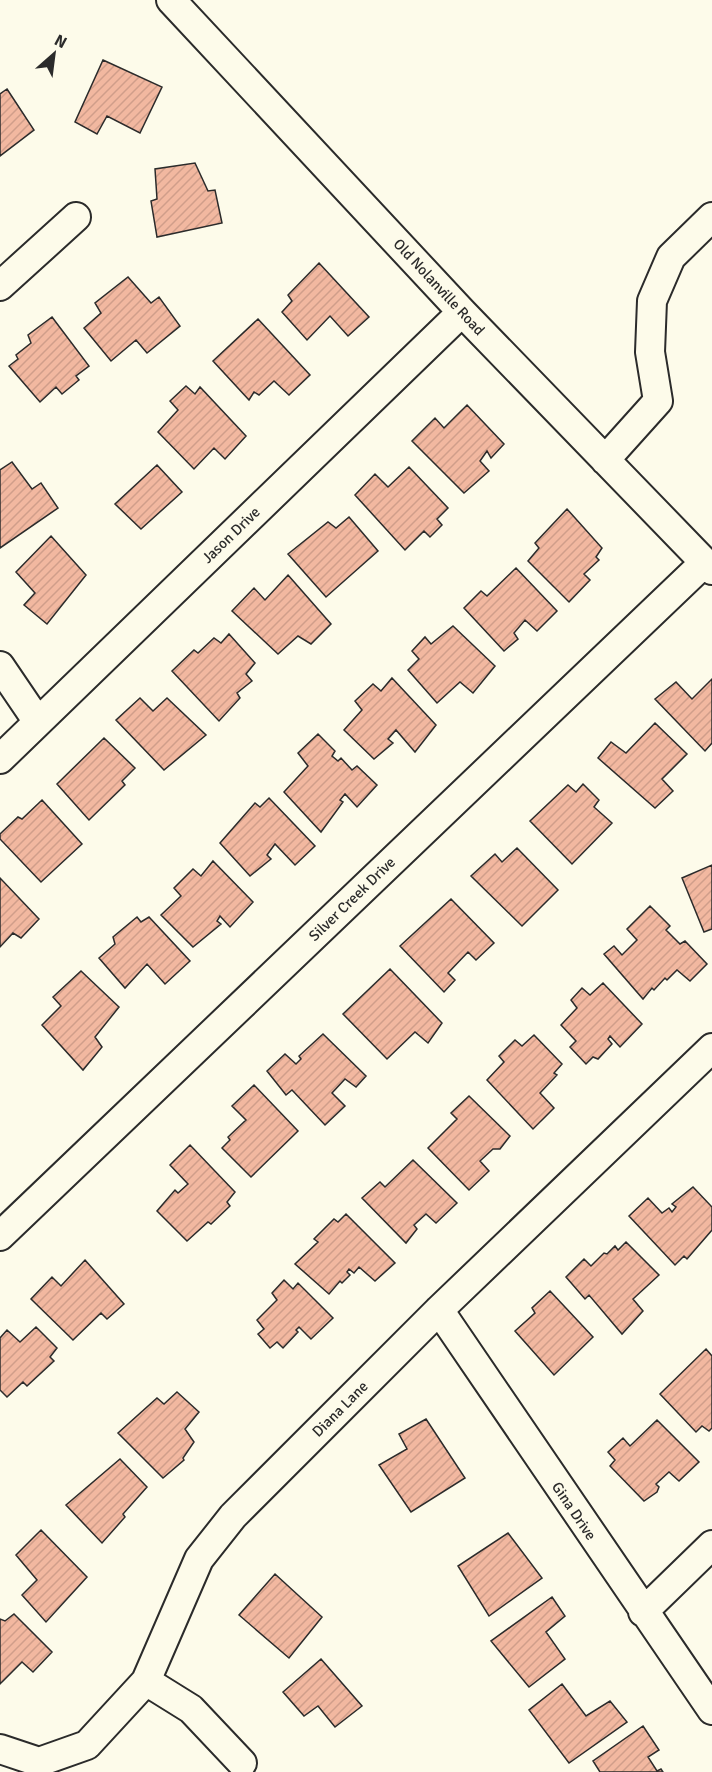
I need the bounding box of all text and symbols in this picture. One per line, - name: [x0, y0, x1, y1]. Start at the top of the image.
- north arrow: [24, 24, 84, 84]
- text: N: [51, 30, 70, 53]
- street label: Old Nolanville Road: [390, 235, 488, 339]
- street label: Jason Drive: [198, 503, 264, 567]
- street label: Silver Creek Drive: [305, 853, 399, 945]
- street label: Diana Lane: [308, 1377, 372, 1441]
- street label: Gina Drive: [548, 1478, 600, 1544]

